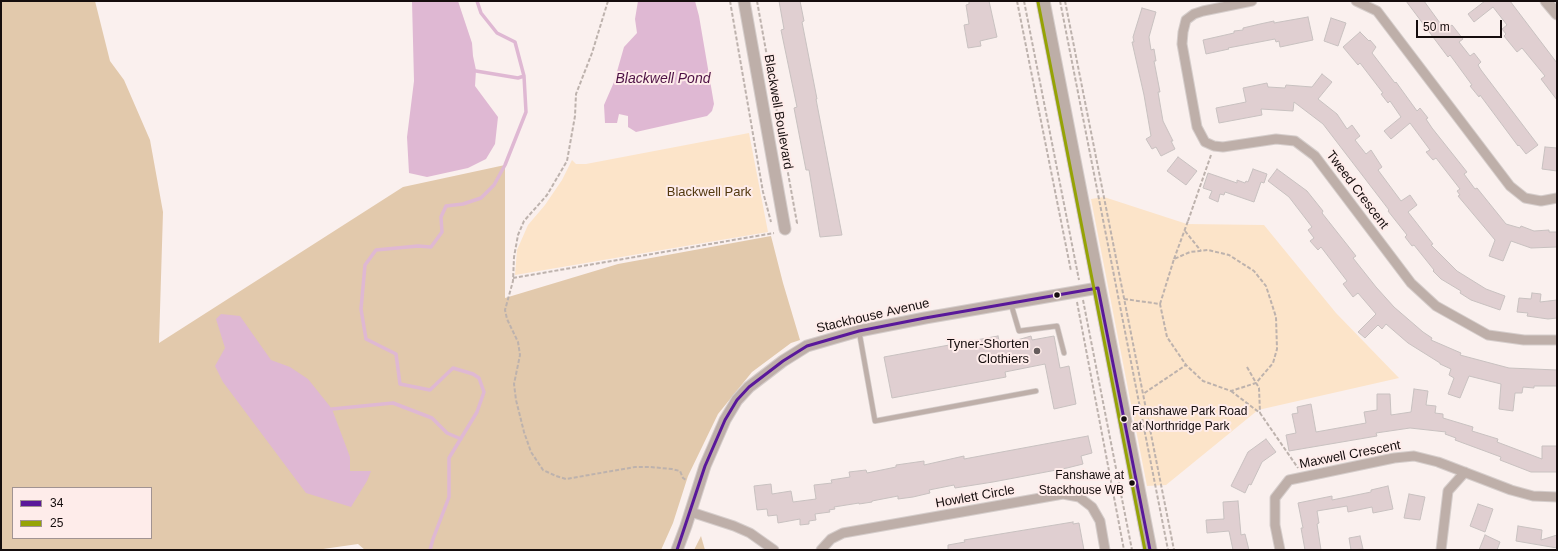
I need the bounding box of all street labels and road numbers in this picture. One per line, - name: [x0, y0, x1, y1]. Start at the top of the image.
- street label: Blackwell Boulevard: [760, 53, 796, 171]
- street label: Tweed Crescent: [1323, 148, 1391, 232]
- street label: Stackhouse Avenue: [815, 295, 931, 337]
- street label: Maxwell Crescent: [1298, 438, 1402, 472]
- street label: Howlett Circle: [934, 482, 1016, 512]

